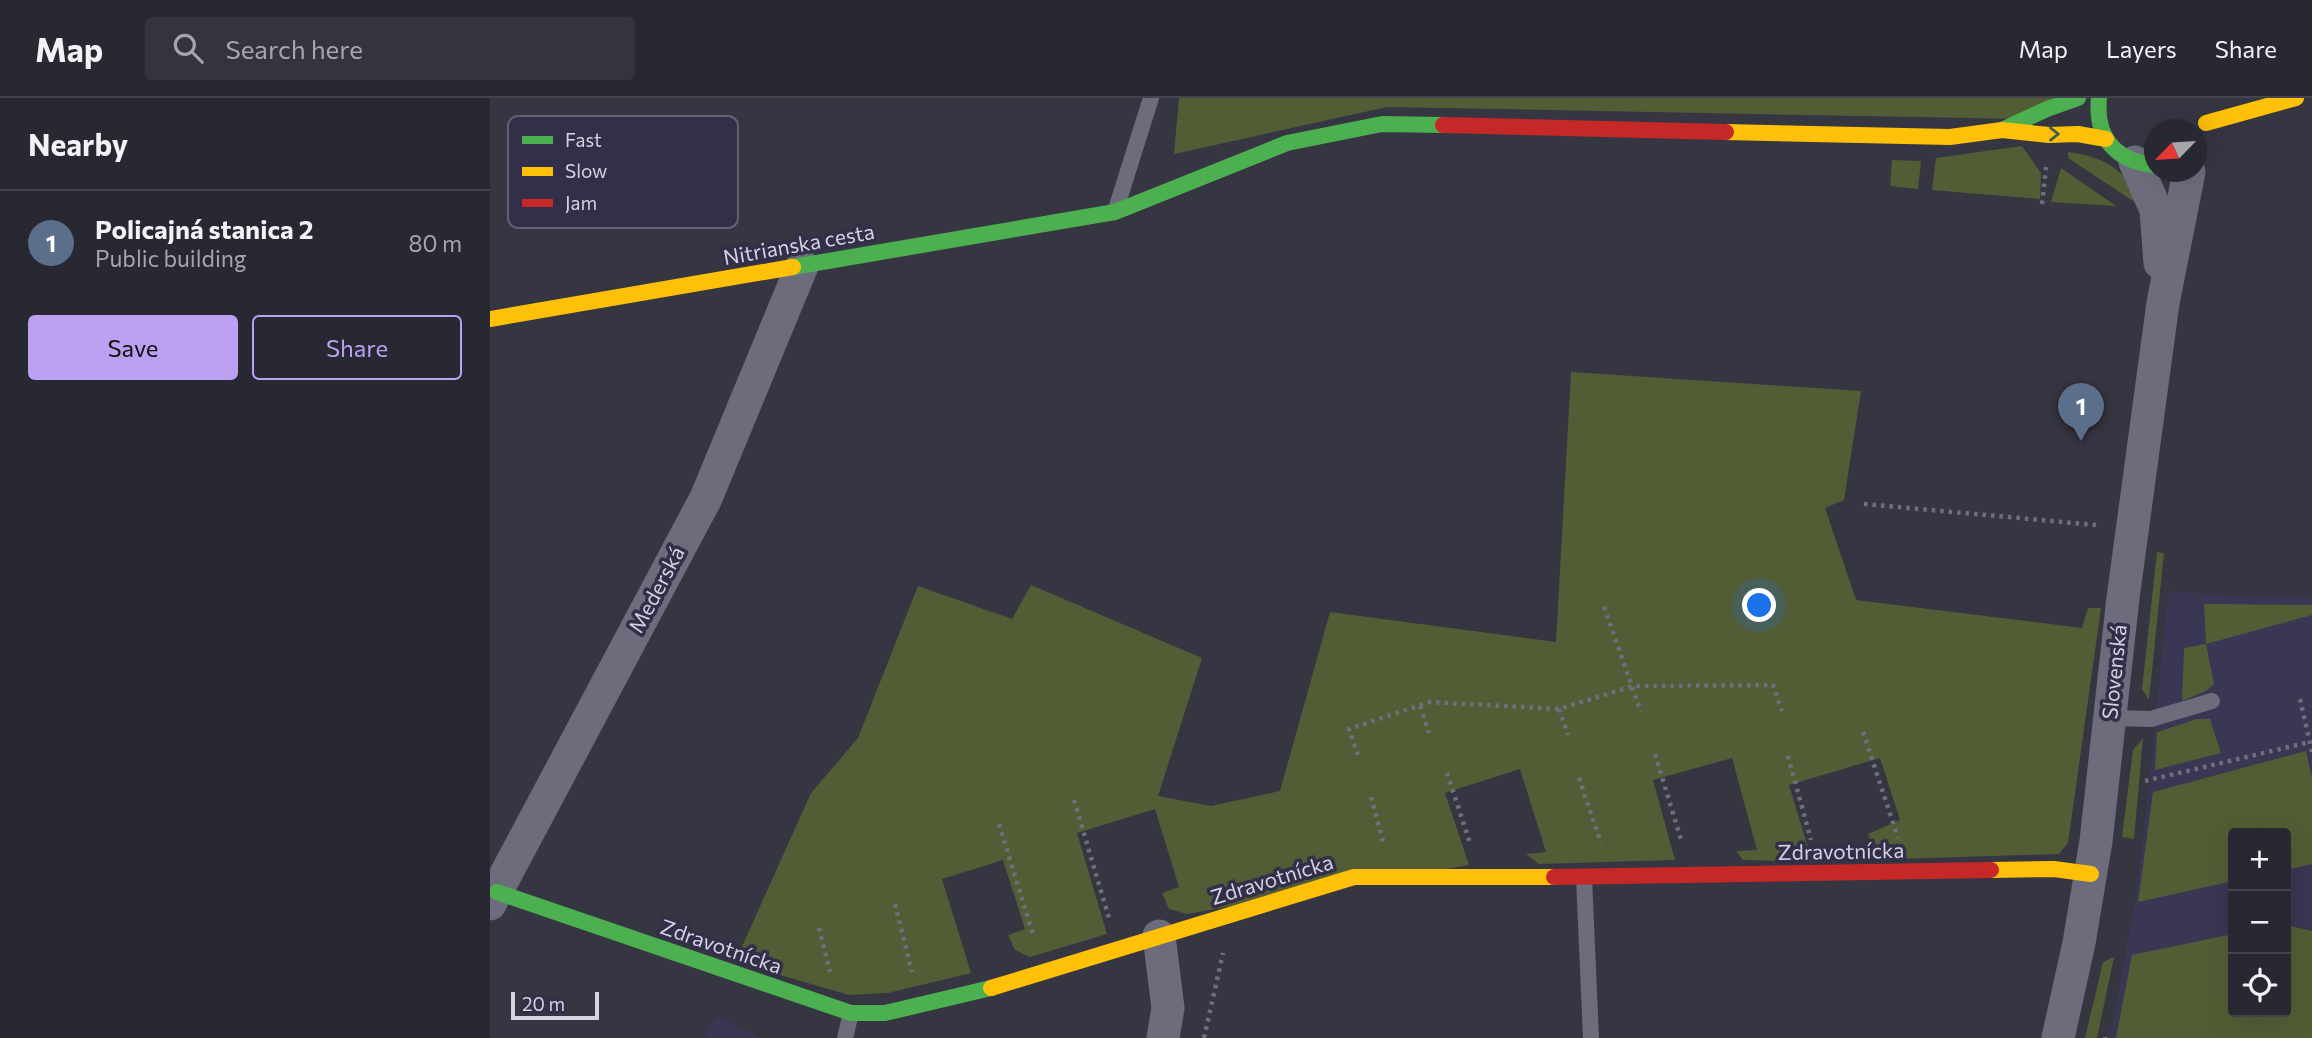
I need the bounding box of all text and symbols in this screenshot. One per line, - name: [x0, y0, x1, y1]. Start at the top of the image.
- search box: [145, 17, 635, 80]
- text: Map: [35, 28, 103, 69]
- icon: search: [169, 29, 207, 67]
- text: Search here: [225, 33, 363, 64]
- text: Map: [2019, 34, 2068, 63]
- text: Layers: [2106, 34, 2177, 63]
- text: Share: [2215, 34, 2277, 63]
- legend: [508, 116, 738, 228]
- north arrow: [2144, 119, 2207, 182]
- text: Nearby: [28, 125, 128, 162]
- one-way arrow: [2050, 126, 2060, 142]
- text: Fast: [565, 128, 602, 151]
- text: Slow: [565, 159, 607, 182]
- text: Jam: [565, 191, 597, 214]
- text: Policajná stanica 2: [95, 213, 313, 244]
- street label: Nitrianska cesta: [721, 218, 876, 269]
- text: 1: [46, 229, 56, 257]
- text: 80 m: [409, 229, 462, 257]
- text: Public building: [95, 244, 246, 272]
- button: Save: [28, 315, 238, 380]
- button: Share: [252, 315, 462, 380]
- pin: 1: [2058, 383, 2104, 441]
- street label: Mederská: [623, 542, 689, 637]
- your location: [1742, 588, 1776, 622]
- street label: Slovenská: [2096, 623, 2131, 720]
- map controls: [2228, 828, 2291, 1017]
- button: +: [2228, 828, 2291, 891]
- street label: Zdravotnícka: [1777, 837, 1905, 864]
- street label: Zdravotnícka: [1207, 848, 1336, 909]
- button: −: [2228, 891, 2291, 954]
- street label: Zdravotnícka: [657, 913, 785, 978]
- button: locate: [2228, 954, 2291, 1017]
- scale bar: [511, 989, 598, 1021]
- text: 20 m: [522, 992, 565, 1015]

